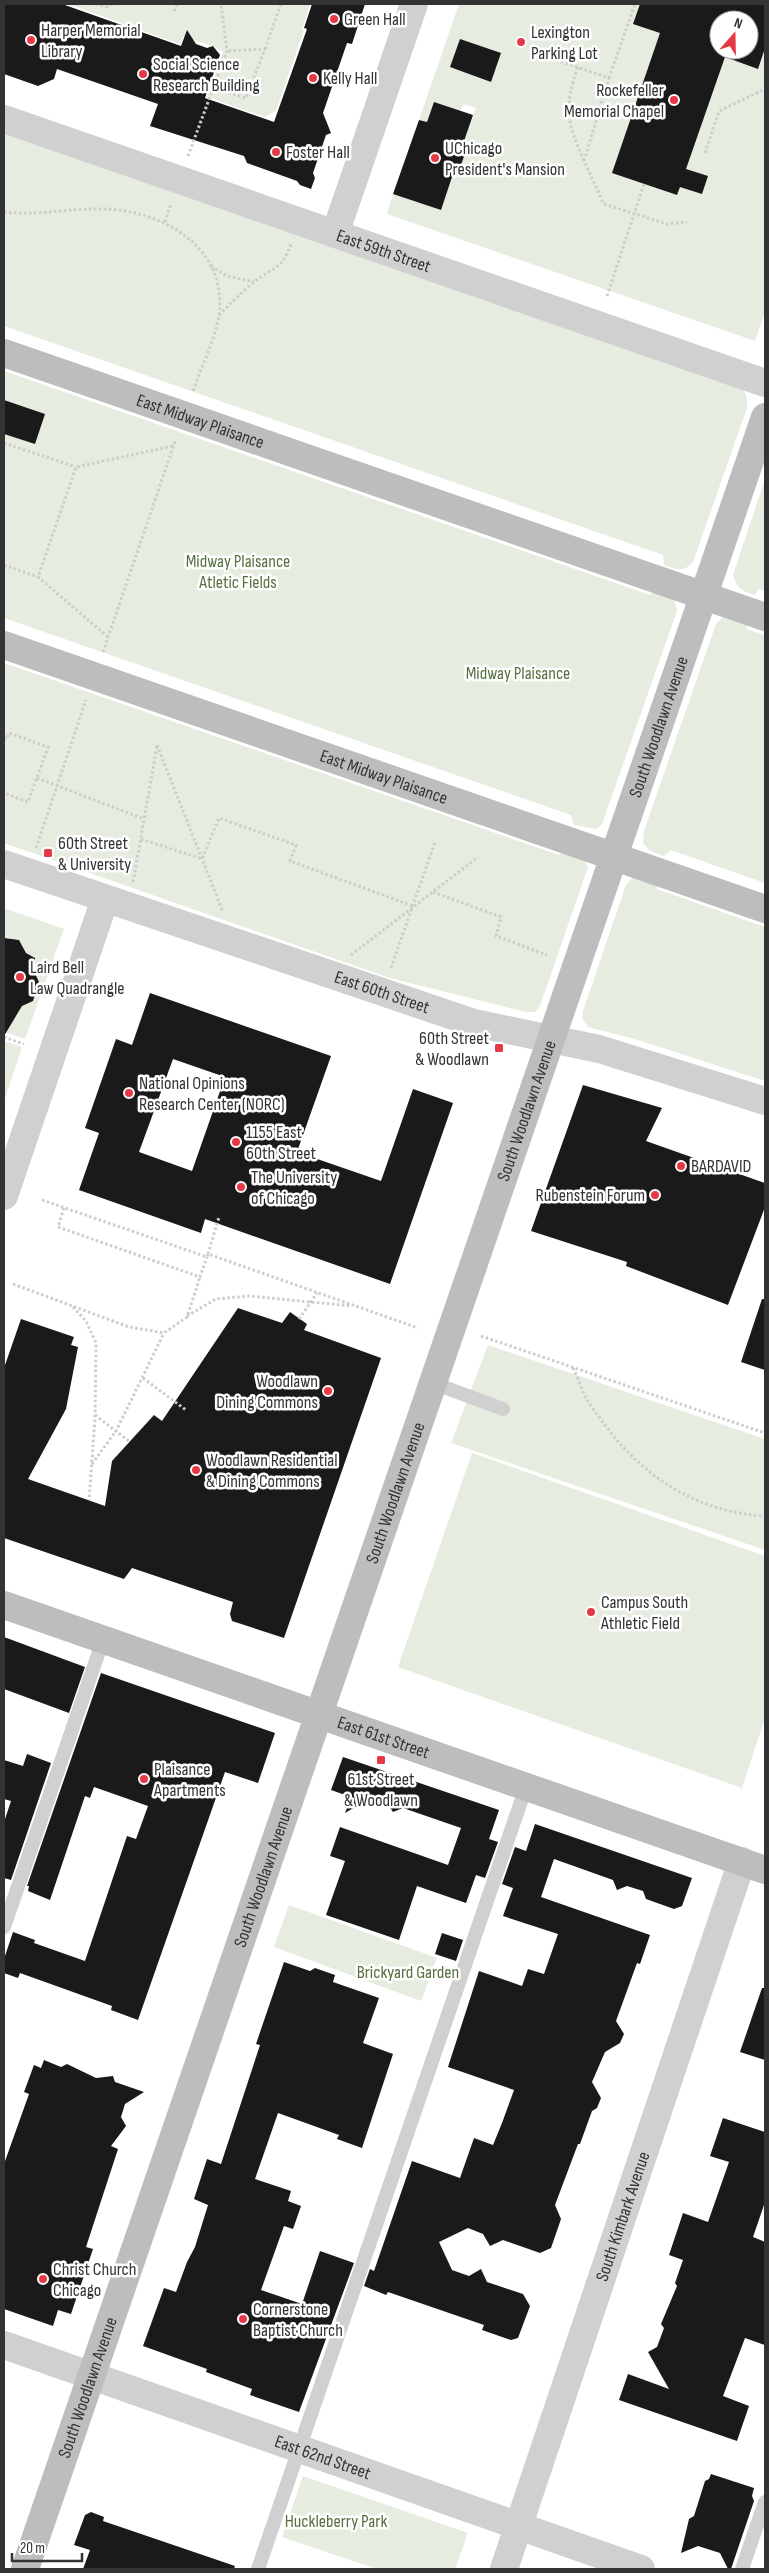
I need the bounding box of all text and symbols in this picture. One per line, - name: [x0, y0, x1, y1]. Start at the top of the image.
- place label: Green Hall: [344, 9, 406, 30]
- north arrow: [709, 10, 759, 60]
- marker: Green Hall: [328, 13, 340, 25]
- text: N: [732, 14, 745, 33]
- place label: Harper Memorial Library: [41, 20, 141, 62]
- place label: Lexington Parking Lot: [531, 22, 598, 64]
- marker: Harper Memorial Library: [25, 34, 37, 46]
- marker: Lexington Parking Lot: [515, 36, 527, 48]
- place label: Social Science Research Building: [153, 54, 260, 96]
- marker: Social Science Research Building: [137, 68, 149, 80]
- place label: Kelly Hall: [323, 68, 377, 89]
- marker: Kelly Hall: [307, 72, 319, 84]
- place label: Rockefeller Memorial Chapel: [564, 80, 664, 122]
- marker: Rockefeller Memorial Chapel: [668, 94, 680, 106]
- place label: UChicago President's Mansion: [445, 138, 565, 180]
- place label: Foster Hall: [286, 142, 350, 163]
- marker: Foster Hall: [270, 146, 282, 158]
- marker: UChicago President's Mansion: [429, 152, 441, 164]
- street label: East 59th Street: [334, 225, 434, 277]
- street label: East Midway Plaisance: [134, 389, 267, 453]
- park label: Midway Plaisance Atletic Fields: [186, 551, 290, 593]
- street label: South Woodlawn Avenue: [625, 654, 692, 800]
- park label: Midway Plaisance: [466, 663, 570, 684]
- street label: East Midway Plaisance: [317, 745, 450, 809]
- place label: 60th Street & University: [58, 833, 131, 875]
- marker: 60th Street & University: [42, 847, 54, 859]
- place label: Laird Bell Law Quadrangle: [30, 957, 125, 999]
- street label: East 60th Street: [332, 966, 433, 1018]
- marker: Laird Bell Law Quadrangle: [14, 971, 26, 983]
- place label: 60th Street & Woodlawn: [415, 1028, 490, 1070]
- street label: South Woodlawn Avenue: [492, 1038, 560, 1184]
- marker: 60th Street & Woodlawn: [493, 1042, 505, 1054]
- place label: National Opinions Research Center (NORC): [139, 1073, 285, 1115]
- marker: National Opinions Research Center (NORC): [123, 1087, 135, 1099]
- place label: 1155 East 60th Street: [246, 1122, 316, 1164]
- marker: 1155 East 60th Street: [230, 1136, 242, 1148]
- place label: BARDAVID: [691, 1156, 751, 1177]
- marker: BARDAVID: [675, 1160, 687, 1172]
- place label: The University of Chicago: [251, 1167, 337, 1209]
- marker: The University of Chicago: [235, 1181, 247, 1193]
- place label: Rubenstein Forum: [536, 1185, 645, 1206]
- marker: Rubenstein Forum: [649, 1189, 661, 1201]
- place label: Woodlawn Dining Commons: [216, 1371, 318, 1413]
- marker: Woodlawn Dining Commons: [322, 1385, 334, 1397]
- street label: South Woodlawn Avenue: [361, 1420, 429, 1566]
- place label: Woodlawn Residential & Dining Commons: [206, 1450, 338, 1492]
- marker: Woodlawn Residential & Dining Commons: [190, 1464, 202, 1476]
- place label: Campus South Athletic Field: [600, 1592, 688, 1634]
- marker: Campus South Athletic Field: [585, 1606, 597, 1618]
- street label: East 61st Street: [335, 1711, 433, 1763]
- marker: 61st Street & Woodlawn: [375, 1754, 387, 1766]
- place label: Plaisance Apartments: [153, 1759, 226, 1801]
- place label: 61st Street & Woodlawn: [344, 1769, 418, 1811]
- marker: Plaisance Apartments: [138, 1773, 150, 1785]
- street label: South Woodlawn Avenue: [229, 1804, 297, 1950]
- park label: Brickyard Garden: [357, 1962, 459, 1983]
- street label: South Kimbark Avenue: [591, 2149, 654, 2284]
- place label: Christ Church Chicago: [53, 2259, 137, 2301]
- marker: Christ Church Chicago: [37, 2273, 49, 2285]
- place label: Cornerstone Baptist Church: [253, 2299, 343, 2341]
- marker: Cornerstone Baptist Church: [237, 2313, 249, 2325]
- street label: South Woodlawn Avenue: [53, 2314, 121, 2461]
- street label: East 62nd Street: [272, 2431, 374, 2484]
- park label: Huckleberry Park: [285, 2511, 387, 2532]
- scale bar: [12, 2530, 82, 2562]
- text: 20 m: [20, 2539, 45, 2558]

